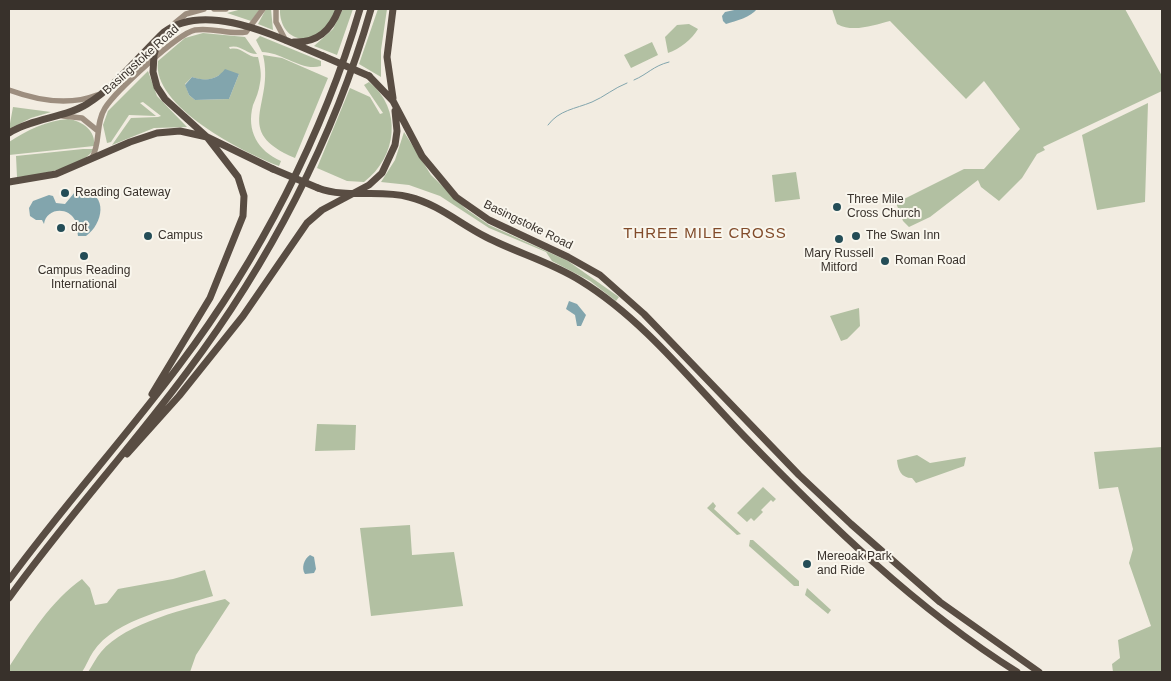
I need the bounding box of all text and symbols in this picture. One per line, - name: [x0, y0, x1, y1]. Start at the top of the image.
- street label: Basingstoke Road: [100, 22, 182, 98]
- place label: Reading Gateway: [75, 186, 170, 200]
- marker: Reading Gateway: [59, 187, 71, 199]
- place label: Three Mile Cross Church: [847, 193, 920, 221]
- street label: Basingstoke Road: [481, 197, 575, 253]
- marker: Three Mile Cross Church: [831, 201, 843, 213]
- place label: dot: [71, 221, 88, 235]
- marker: dot: [55, 222, 67, 234]
- district label: THREE MILE CROSS: [621, 225, 789, 243]
- place label: Campus: [158, 229, 203, 243]
- place label: The Swan Inn: [866, 229, 940, 243]
- marker: Campus: [142, 230, 154, 242]
- marker: The Swan Inn: [850, 230, 862, 242]
- marker: Mary Russell Mitford: [833, 233, 845, 245]
- place label: Mary Russell Mitford: [804, 247, 874, 275]
- marker: Campus Reading International: [78, 250, 90, 262]
- place label: Roman Road: [895, 254, 966, 268]
- marker: Roman Road: [879, 255, 891, 267]
- place label: Campus Reading International: [38, 264, 130, 292]
- place label: Mereoak Park and Ride: [817, 550, 892, 578]
- marker: Mereoak Park and Ride: [801, 558, 813, 570]

